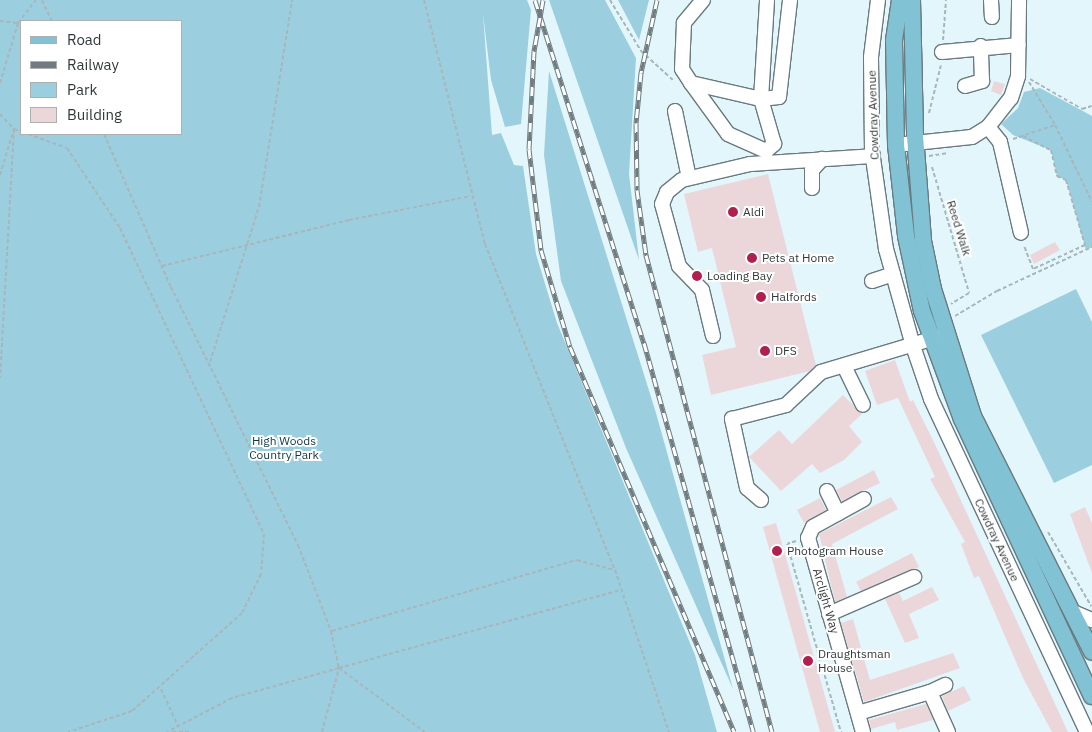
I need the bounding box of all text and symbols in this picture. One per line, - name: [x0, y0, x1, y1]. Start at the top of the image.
- legend: [20, 20, 182, 135]
- text: Road: [67, 30, 102, 49]
- text: Railway: [67, 55, 119, 74]
- street label: Cowdray Avenue: [864, 70, 882, 160]
- text: Park: [67, 80, 97, 99]
- text: Building: [67, 105, 122, 124]
- street label: Reed Walk: [944, 199, 974, 257]
- place label: Aldi: [743, 205, 764, 219]
- marker: Aldi: [727, 206, 739, 218]
- place label: Pets at Home: [762, 251, 834, 265]
- marker: Pets at Home: [746, 252, 758, 264]
- place label: Loading Bay: [707, 269, 772, 283]
- marker: Loading Bay: [691, 270, 703, 282]
- place label: Halfords: [771, 290, 817, 304]
- marker: Halfords: [755, 291, 767, 303]
- place label: DFS: [775, 344, 797, 358]
- marker: DFS: [759, 345, 771, 357]
- park label: High Woods Country Park: [249, 434, 319, 462]
- street label: Cowdray Avenue: [971, 496, 1023, 584]
- place label: Photogram House: [787, 544, 884, 558]
- marker: Photogram House: [771, 545, 783, 557]
- street label: Arclight Way: [810, 567, 842, 635]
- place label: Draughtsman House: [818, 647, 891, 675]
- marker: Draughtsman House: [802, 655, 814, 667]

